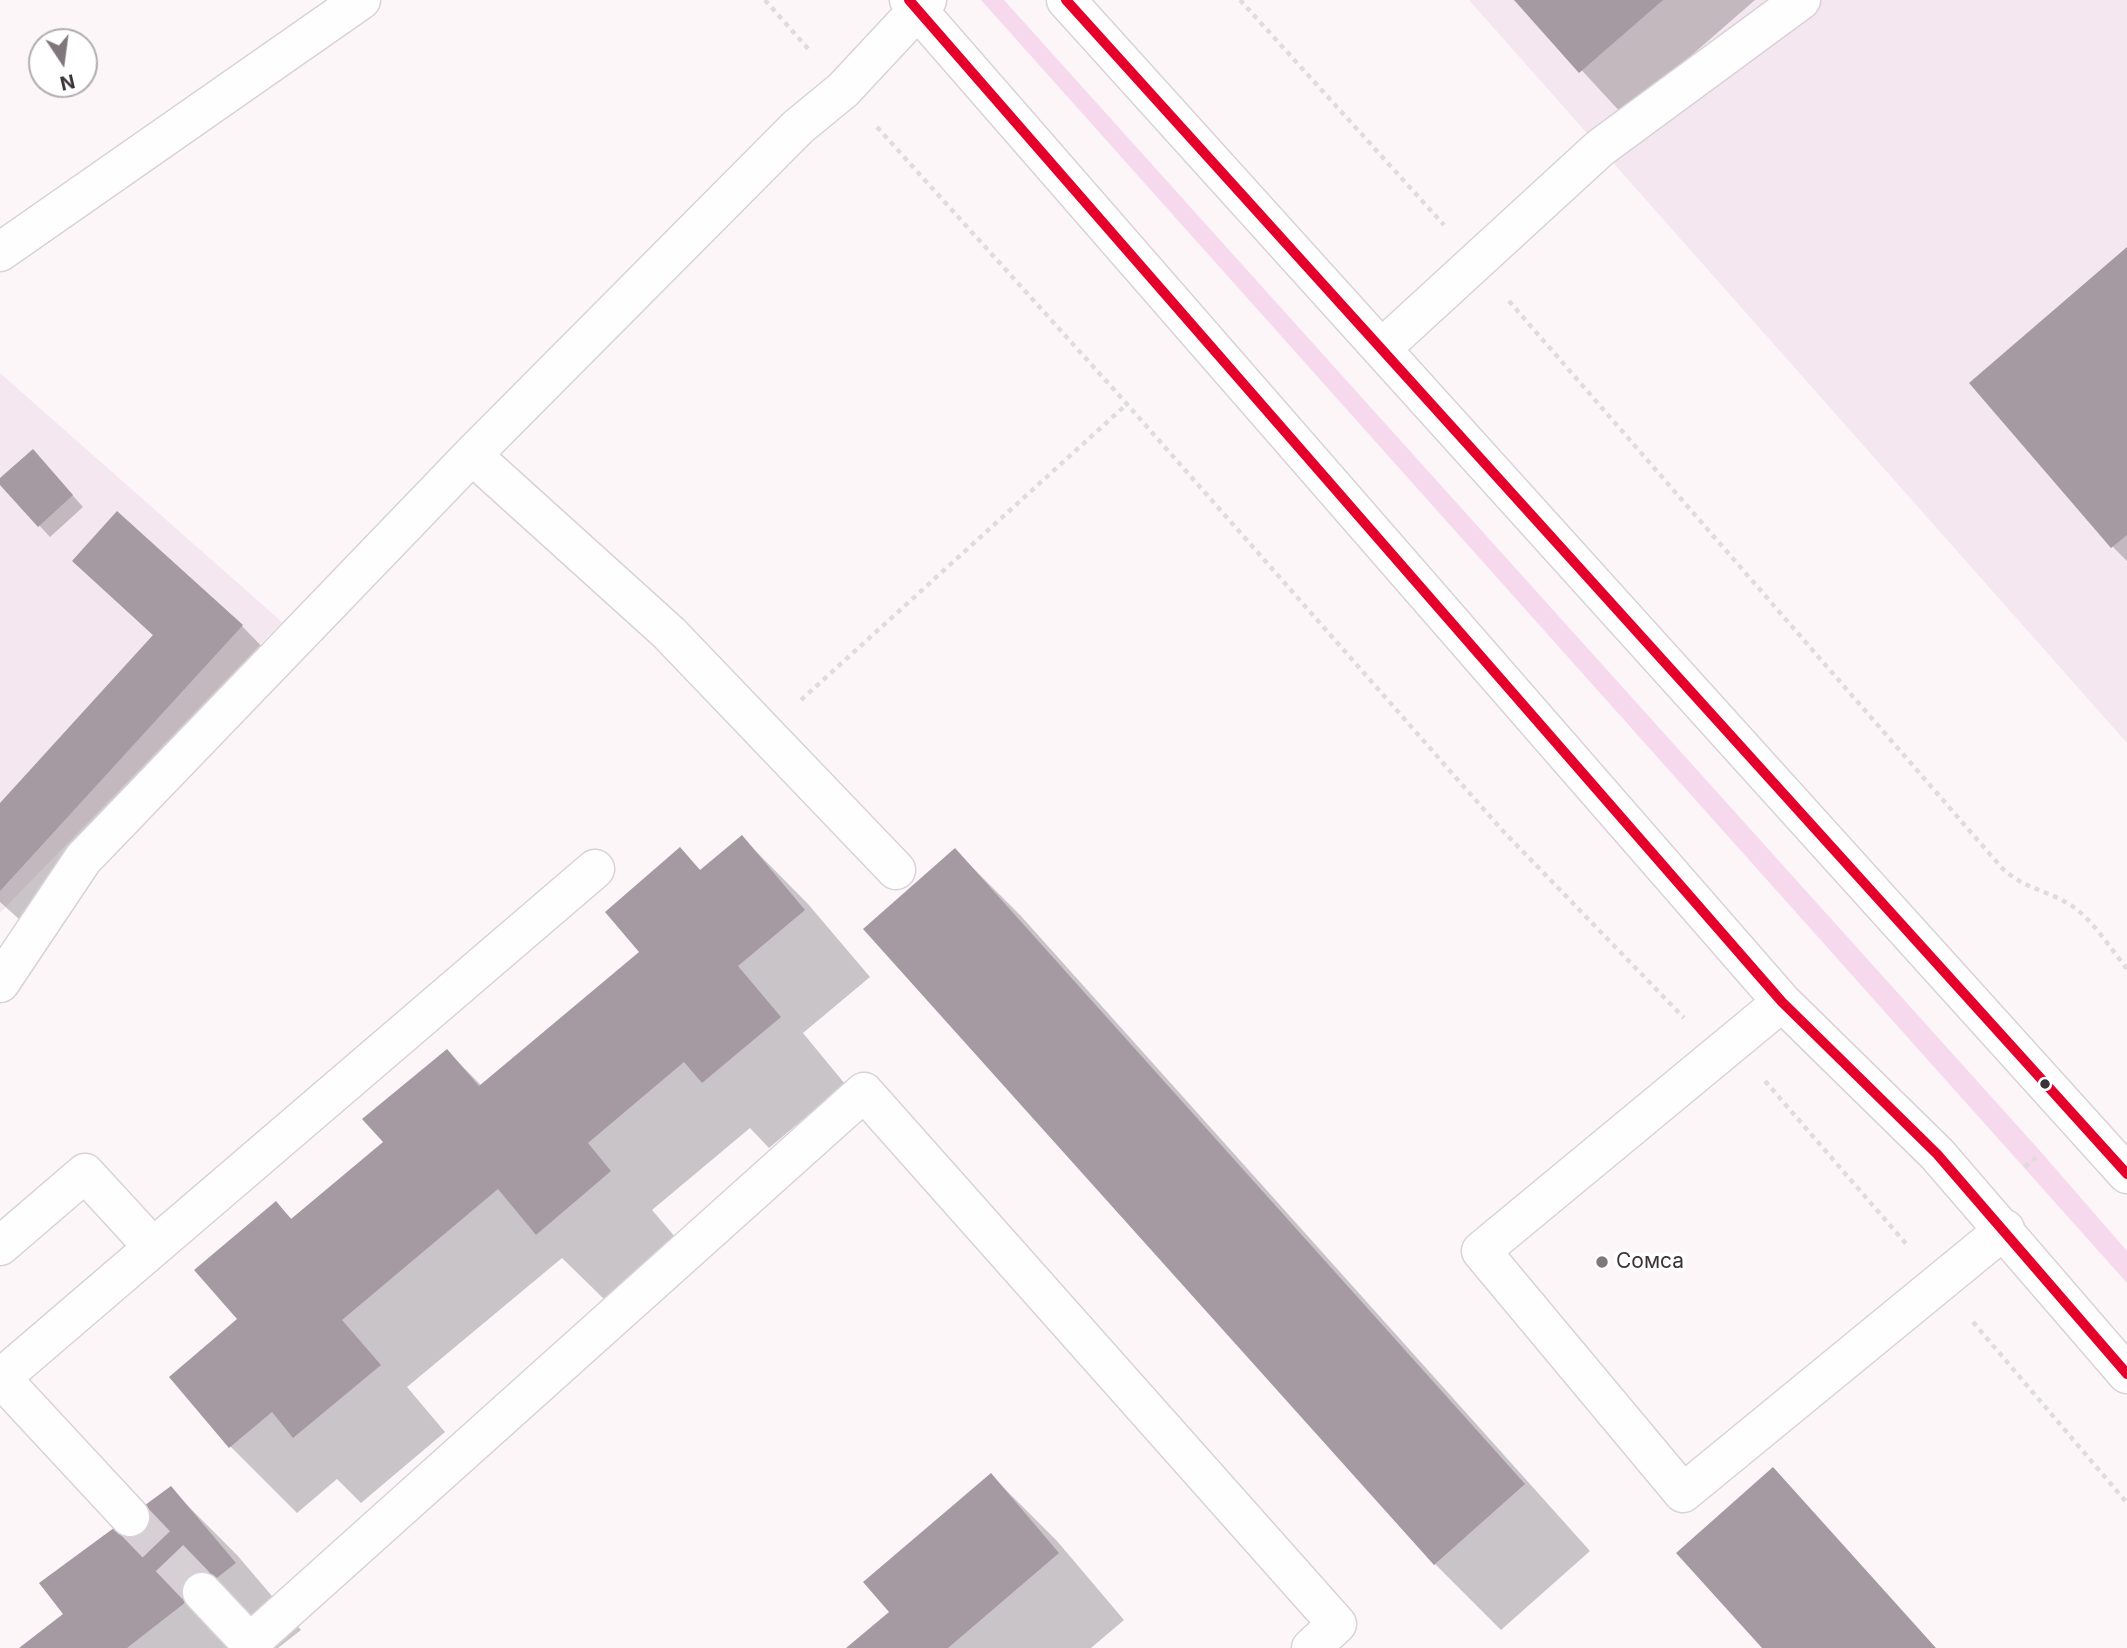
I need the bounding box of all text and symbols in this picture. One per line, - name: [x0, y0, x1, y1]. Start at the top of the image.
- north arrow: [28, 28, 98, 98]
- text: N: [58, 69, 77, 95]
- unlabelled marker: [2038, 1077, 2052, 1091]
- place label: Сомса: [1616, 1249, 1684, 1275]
- marker: Сомса: [1594, 1254, 1610, 1270]

